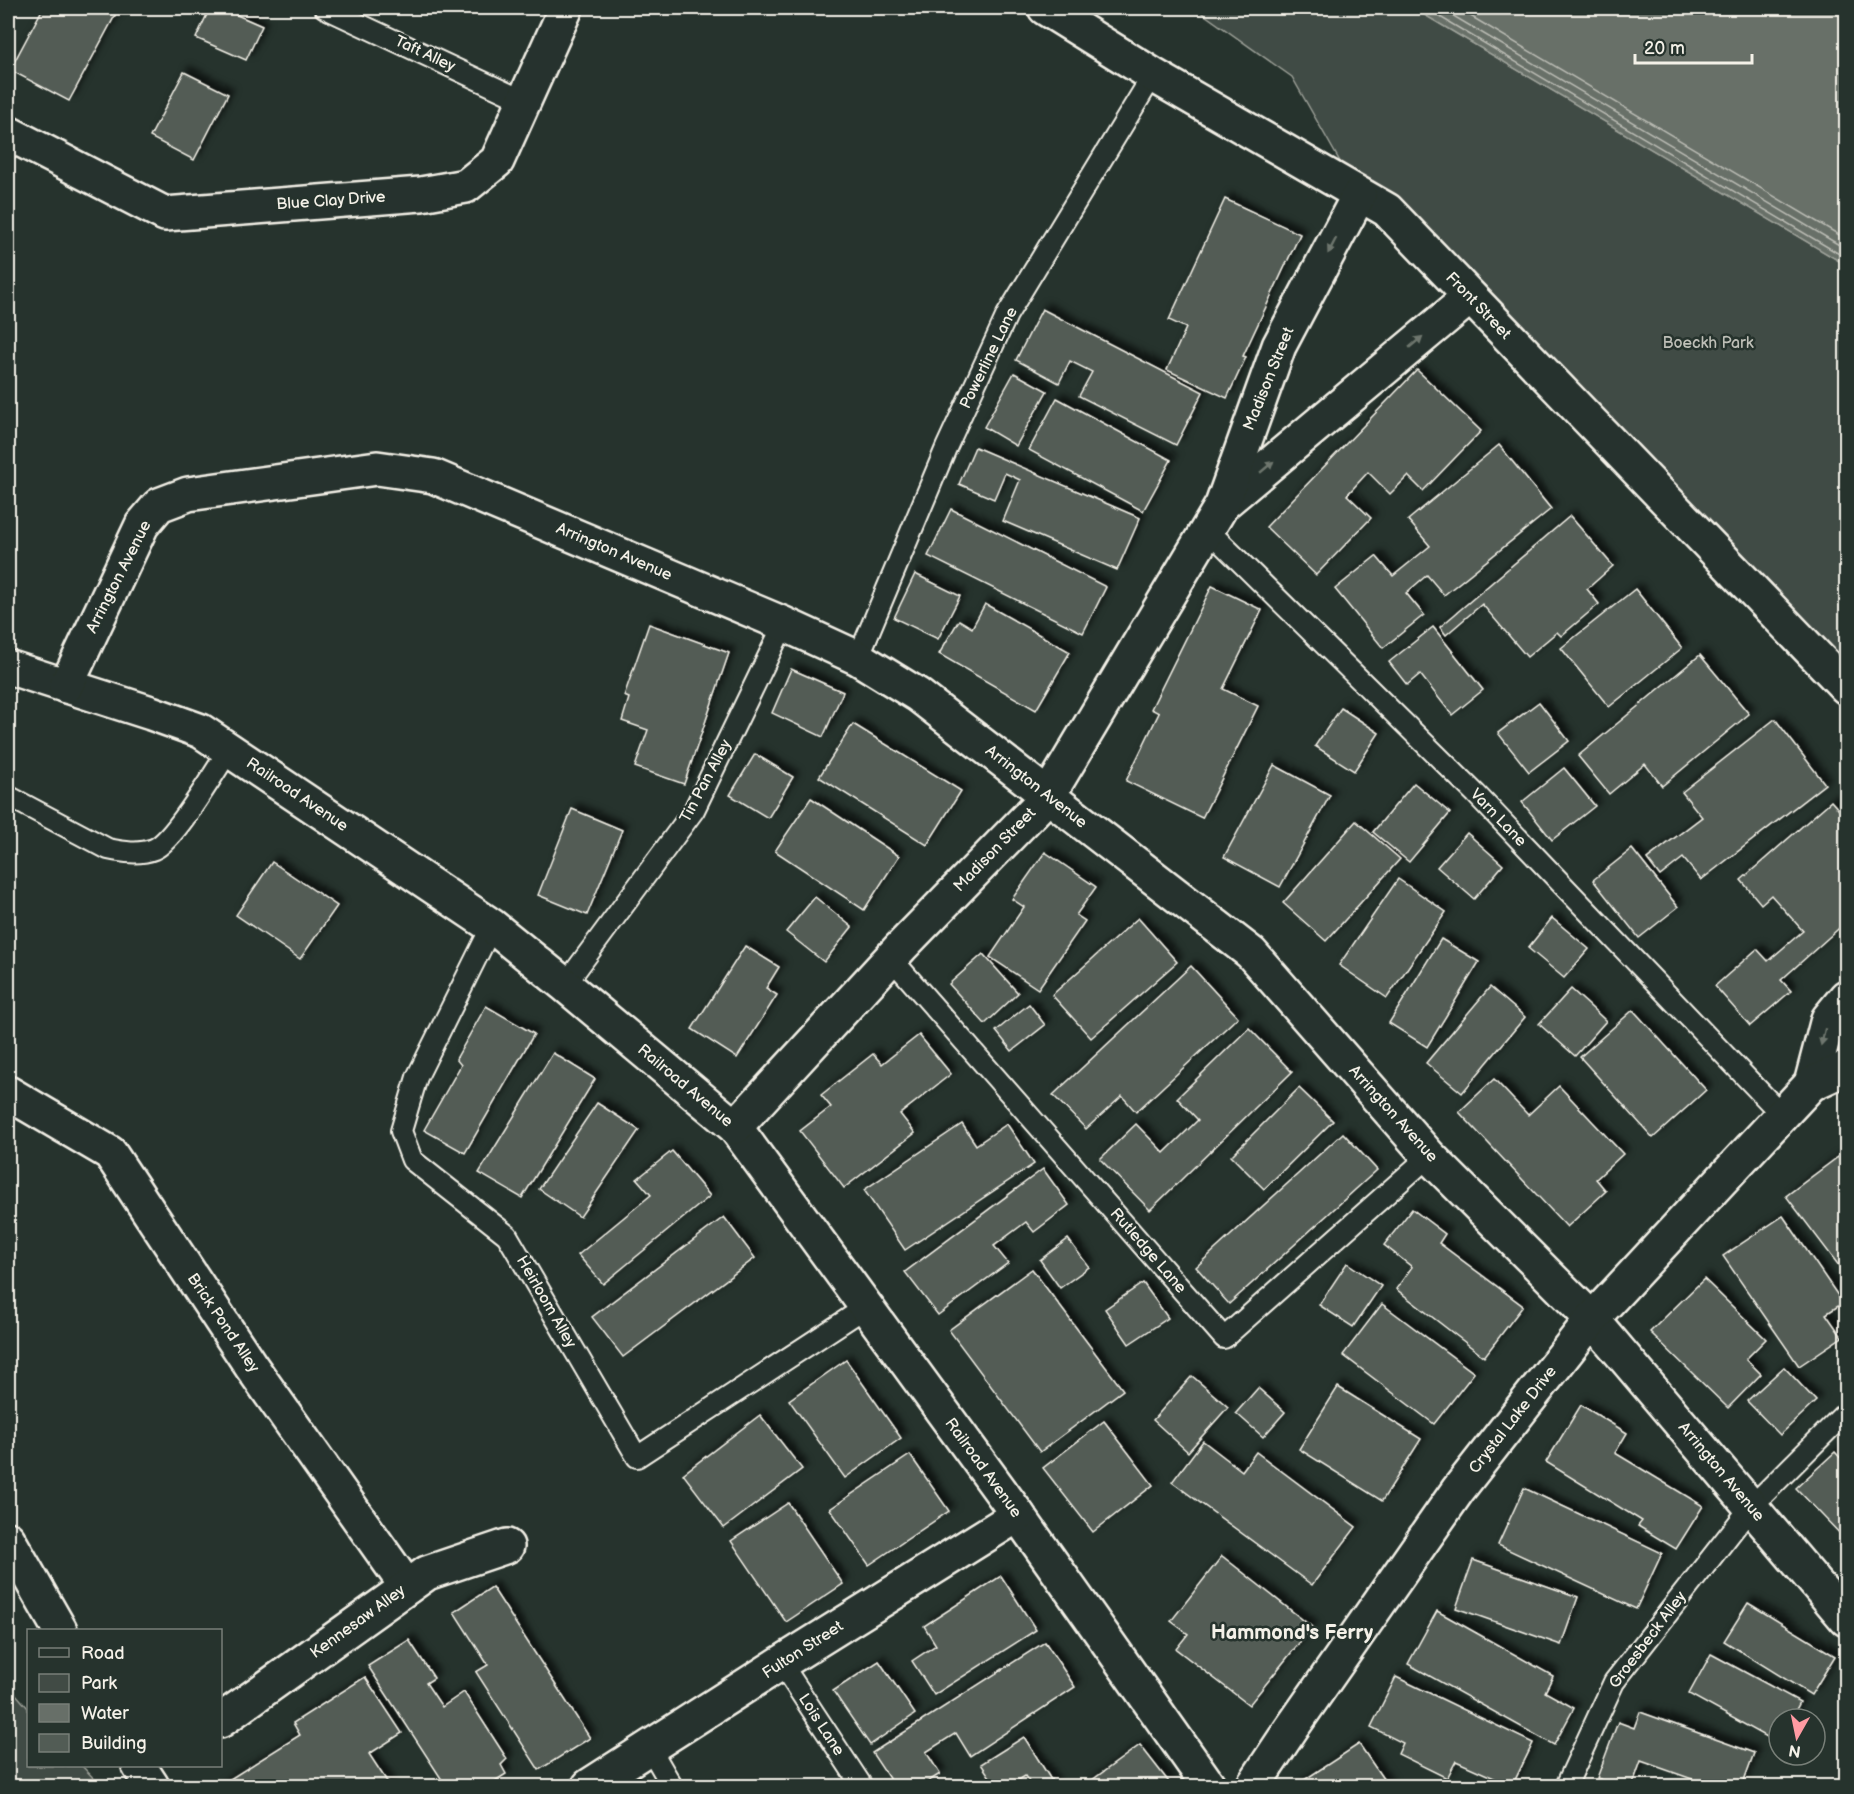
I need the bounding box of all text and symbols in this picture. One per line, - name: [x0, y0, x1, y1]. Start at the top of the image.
- scale bar: [1635, 27, 1752, 65]
- street label: Taft Alley: [392, 32, 459, 77]
- text: 20 m: [1644, 38, 1685, 59]
- street label: Blue Clay Drive: [276, 188, 387, 214]
- one-way arrow: [1327, 238, 1337, 255]
- street label: Front Street: [1441, 268, 1515, 344]
- street label: Powerline Lane: [956, 304, 1022, 412]
- street label: Madison Street: [1240, 324, 1298, 433]
- park label: Boeckh Park: [1662, 334, 1754, 353]
- one-way arrow: [1408, 335, 1424, 348]
- one-way arrow: [1259, 461, 1274, 474]
- street label: Arrington Avenue: [82, 517, 156, 637]
- street label: Arrington Avenue: [553, 519, 675, 585]
- street label: Tin Pan Alley: [676, 736, 736, 826]
- street label: Arrington Avenue: [981, 741, 1091, 833]
- street label: Railroad Avenue: [243, 754, 352, 836]
- street label: Varn Lane: [1466, 785, 1531, 851]
- street label: Madison Street: [950, 804, 1040, 896]
- one-way arrow: [1818, 1028, 1828, 1046]
- street label: Railroad Avenue: [633, 1041, 737, 1132]
- street label: Arrington Avenue: [1344, 1062, 1442, 1167]
- street label: Rutledge Lane: [1106, 1205, 1190, 1298]
- street label: Heirloom Alley: [512, 1253, 580, 1352]
- street label: Brick Pond Alley: [183, 1270, 264, 1377]
- street label: Crystal Lake Drive: [1465, 1362, 1561, 1478]
- street label: Railroad Avenue: [940, 1414, 1026, 1522]
- street label: Arrington Avenue: [1674, 1418, 1768, 1526]
- street label: Kennesaw Alley: [307, 1581, 410, 1663]
- street label: Groesbeck Alley: [1605, 1587, 1691, 1692]
- street label: Fulton Street: [759, 1617, 847, 1683]
- district label: Hammond's Ferry: [1211, 1621, 1374, 1645]
- legend: [27, 1629, 222, 1767]
- text: Road: [81, 1643, 125, 1664]
- text: Park: [81, 1673, 117, 1694]
- street label: Lois Lane: [794, 1690, 848, 1760]
- text: Water: [81, 1703, 129, 1724]
- north arrow: [1767, 1707, 1827, 1767]
- text: Building: [81, 1733, 147, 1754]
- text: N: [1787, 1740, 1802, 1761]

